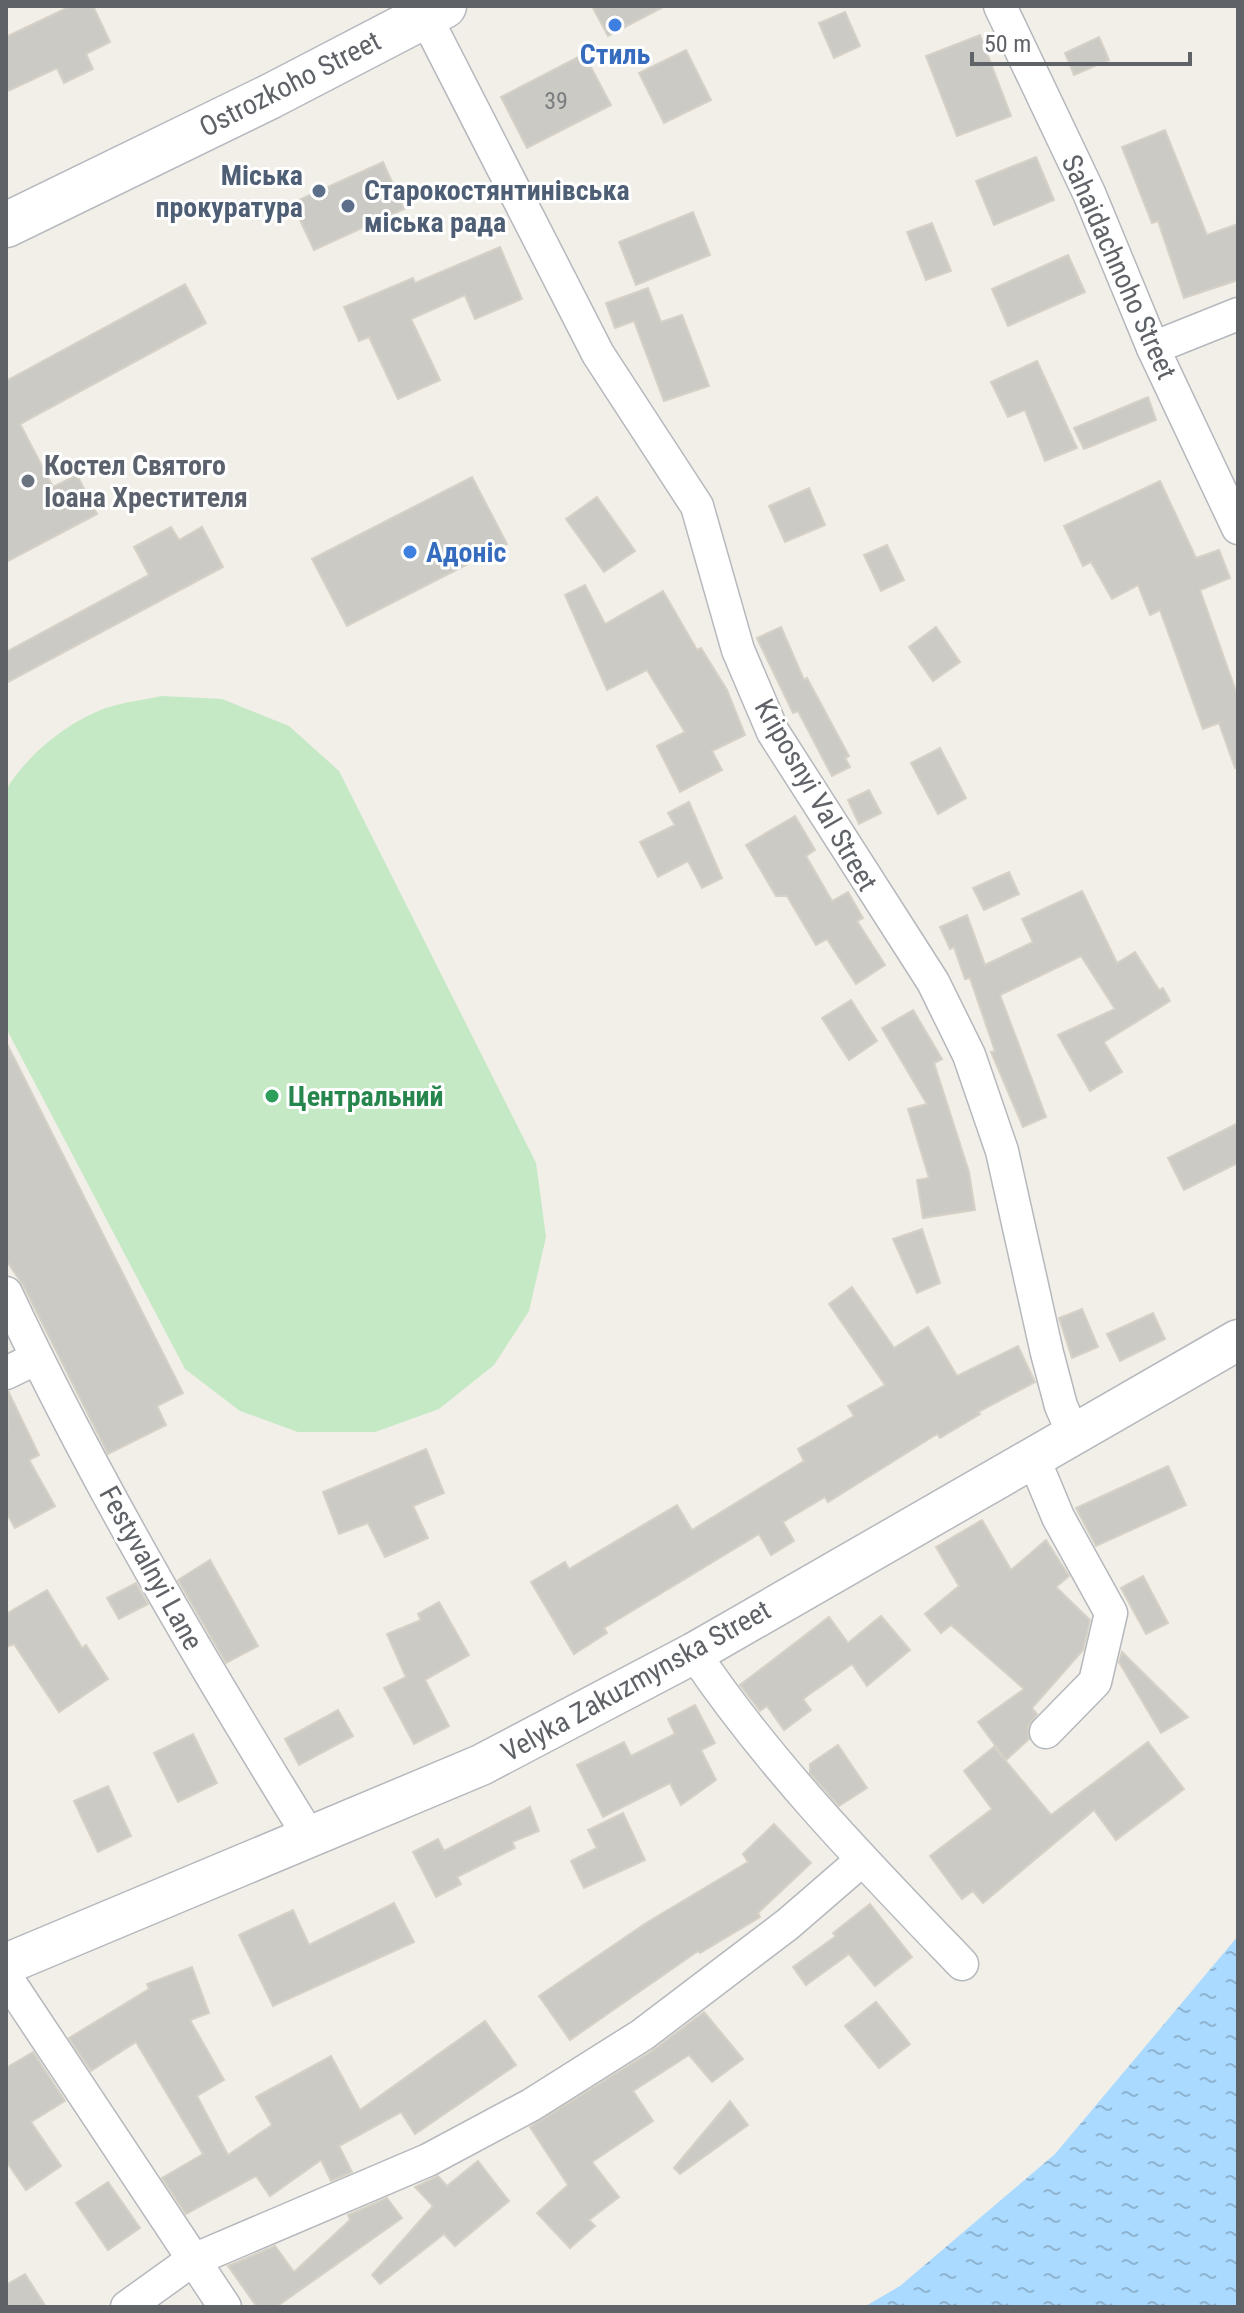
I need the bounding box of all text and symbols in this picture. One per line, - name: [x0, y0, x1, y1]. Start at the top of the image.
- marker: Стиль: [606, 16, 624, 34]
- scale bar: [972, 16, 1190, 66]
- street label: Ostrozkoho Street: [194, 24, 386, 144]
- text: 50 m: [984, 30, 1031, 58]
- place label: Стиль: [580, 38, 650, 71]
- house number: 39: [544, 87, 568, 115]
- street label: Sahaidachnoho Street: [1055, 150, 1183, 384]
- place label: Міська прокуратура: [155, 159, 303, 224]
- place label: Старокостянтинівська міська рада: [364, 174, 630, 239]
- marker: Міська прокуратура: [310, 182, 328, 200]
- marker: Старокостянтинівська міська рада: [339, 197, 357, 215]
- place label: Костел Святого Іоана Хрестителя: [44, 449, 248, 514]
- marker: Костел Святого Іоана Хрестителя: [19, 472, 37, 490]
- place label: Адоніс: [426, 536, 506, 569]
- marker: Адоніс: [401, 543, 419, 561]
- street label: Kriposnyi Val Street: [748, 693, 884, 897]
- place label: Центральний: [288, 1080, 444, 1113]
- marker: Центральний: [263, 1087, 281, 1105]
- street label: Festyvalnyi Lane: [92, 1480, 210, 1656]
- street label: Velyka Zakuzmynska Street: [496, 1593, 776, 1769]

